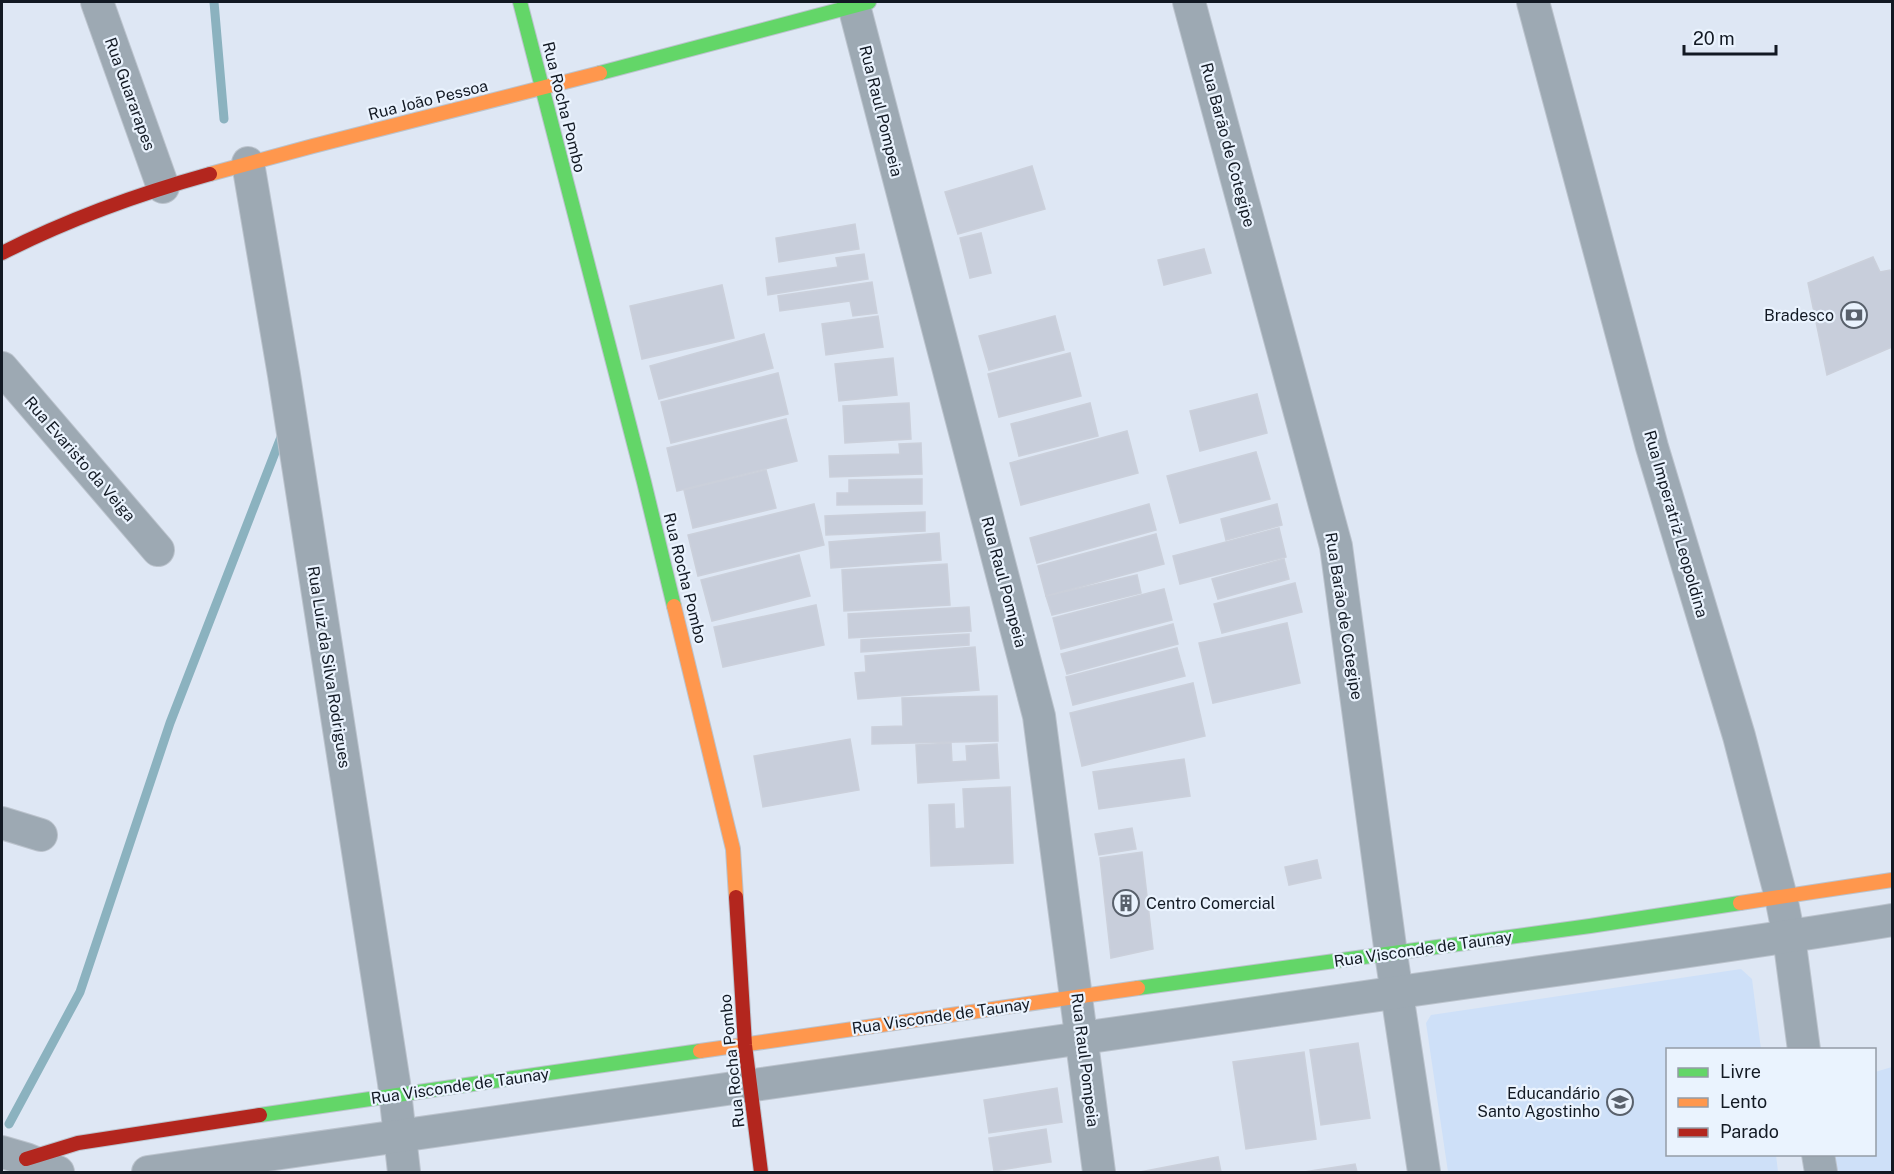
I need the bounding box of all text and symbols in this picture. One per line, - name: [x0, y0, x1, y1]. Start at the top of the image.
- scale bar: [1684, 18, 1776, 56]
- text: 20 m: [1693, 28, 1735, 49]
- street label: Rua Guararapes: [101, 35, 159, 153]
- street label: Rua Rocha Pombo: [539, 40, 589, 174]
- street label: Rua Raul Pompeia: [855, 43, 907, 179]
- street label: Rua Barão de Cotegipe: [1197, 61, 1259, 229]
- street label: Rua João Pessoa: [366, 76, 490, 124]
- bank icon: Bradesco: [1839, 300, 1869, 330]
- place label: Bradesco: [1764, 306, 1834, 325]
- street label: Rua Evaristo da Veiga: [21, 393, 139, 525]
- street label: Rua Imperatriz Leopoldina: [1640, 428, 1712, 620]
- street label: Rua Rocha Pombo: [660, 511, 710, 645]
- street label: Rua Raul Pompeia: [977, 514, 1031, 650]
- street label: Rua Barão de Cotegipe: [1321, 531, 1367, 701]
- street label: Rua Luiz da Silva Rodrigues: [304, 565, 354, 769]
- building icon: Centro Comercial: [1111, 888, 1141, 918]
- place label: Centro Comercial: [1146, 894, 1276, 913]
- street label: Rua Visconde de Taunay: [1333, 927, 1514, 971]
- street label: Rua Raul Pompeia: [1067, 992, 1103, 1128]
- street label: Rua Rocha Pombo: [716, 993, 748, 1129]
- street label: Rua Visconde de Taunay: [851, 994, 1032, 1038]
- legend: [1666, 1048, 1876, 1156]
- text: Livre: [1720, 1061, 1761, 1082]
- street label: Rua Visconde de Taunay: [370, 1064, 551, 1108]
- place label: Educandário Santo Agostinho: [1477, 1084, 1600, 1121]
- school or university icon: Educandário Santo Agostinho: [1605, 1087, 1635, 1117]
- text: Lento: [1720, 1091, 1767, 1112]
- text: Parado: [1720, 1121, 1779, 1142]

